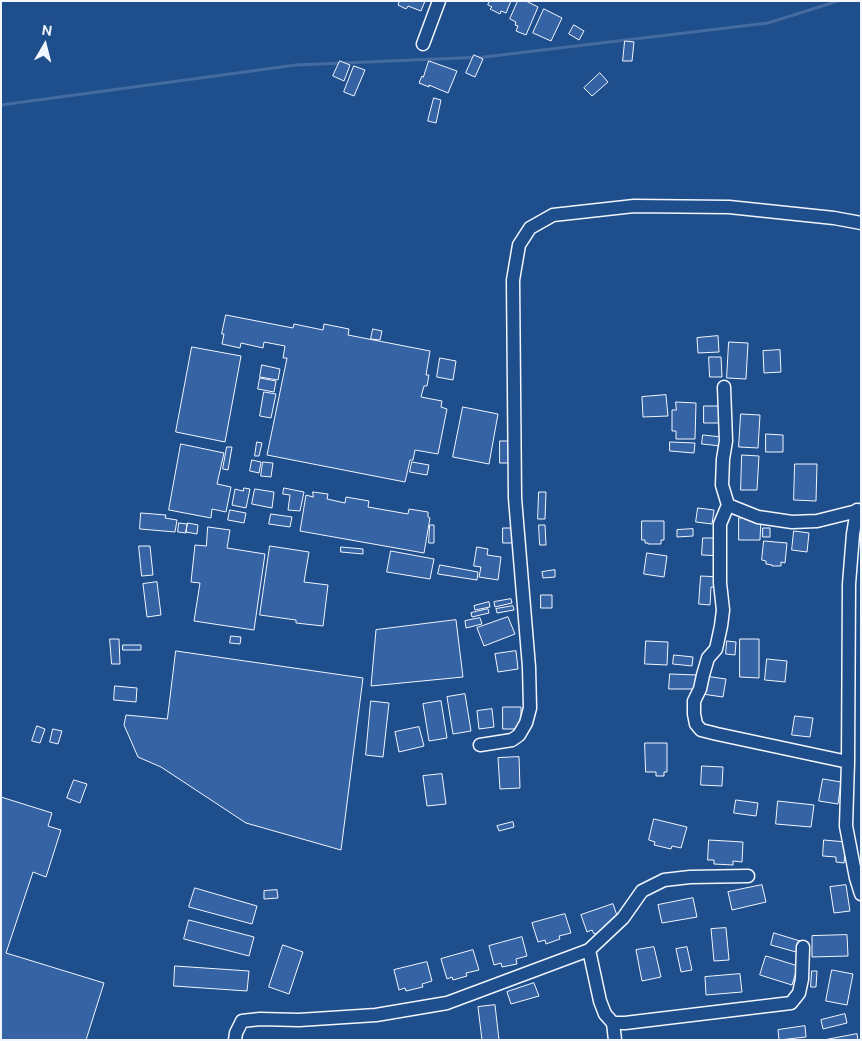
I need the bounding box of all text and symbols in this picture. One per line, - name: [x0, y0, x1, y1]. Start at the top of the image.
- north arrow: [20, 20, 70, 70]
- text: N: [41, 21, 53, 40]

